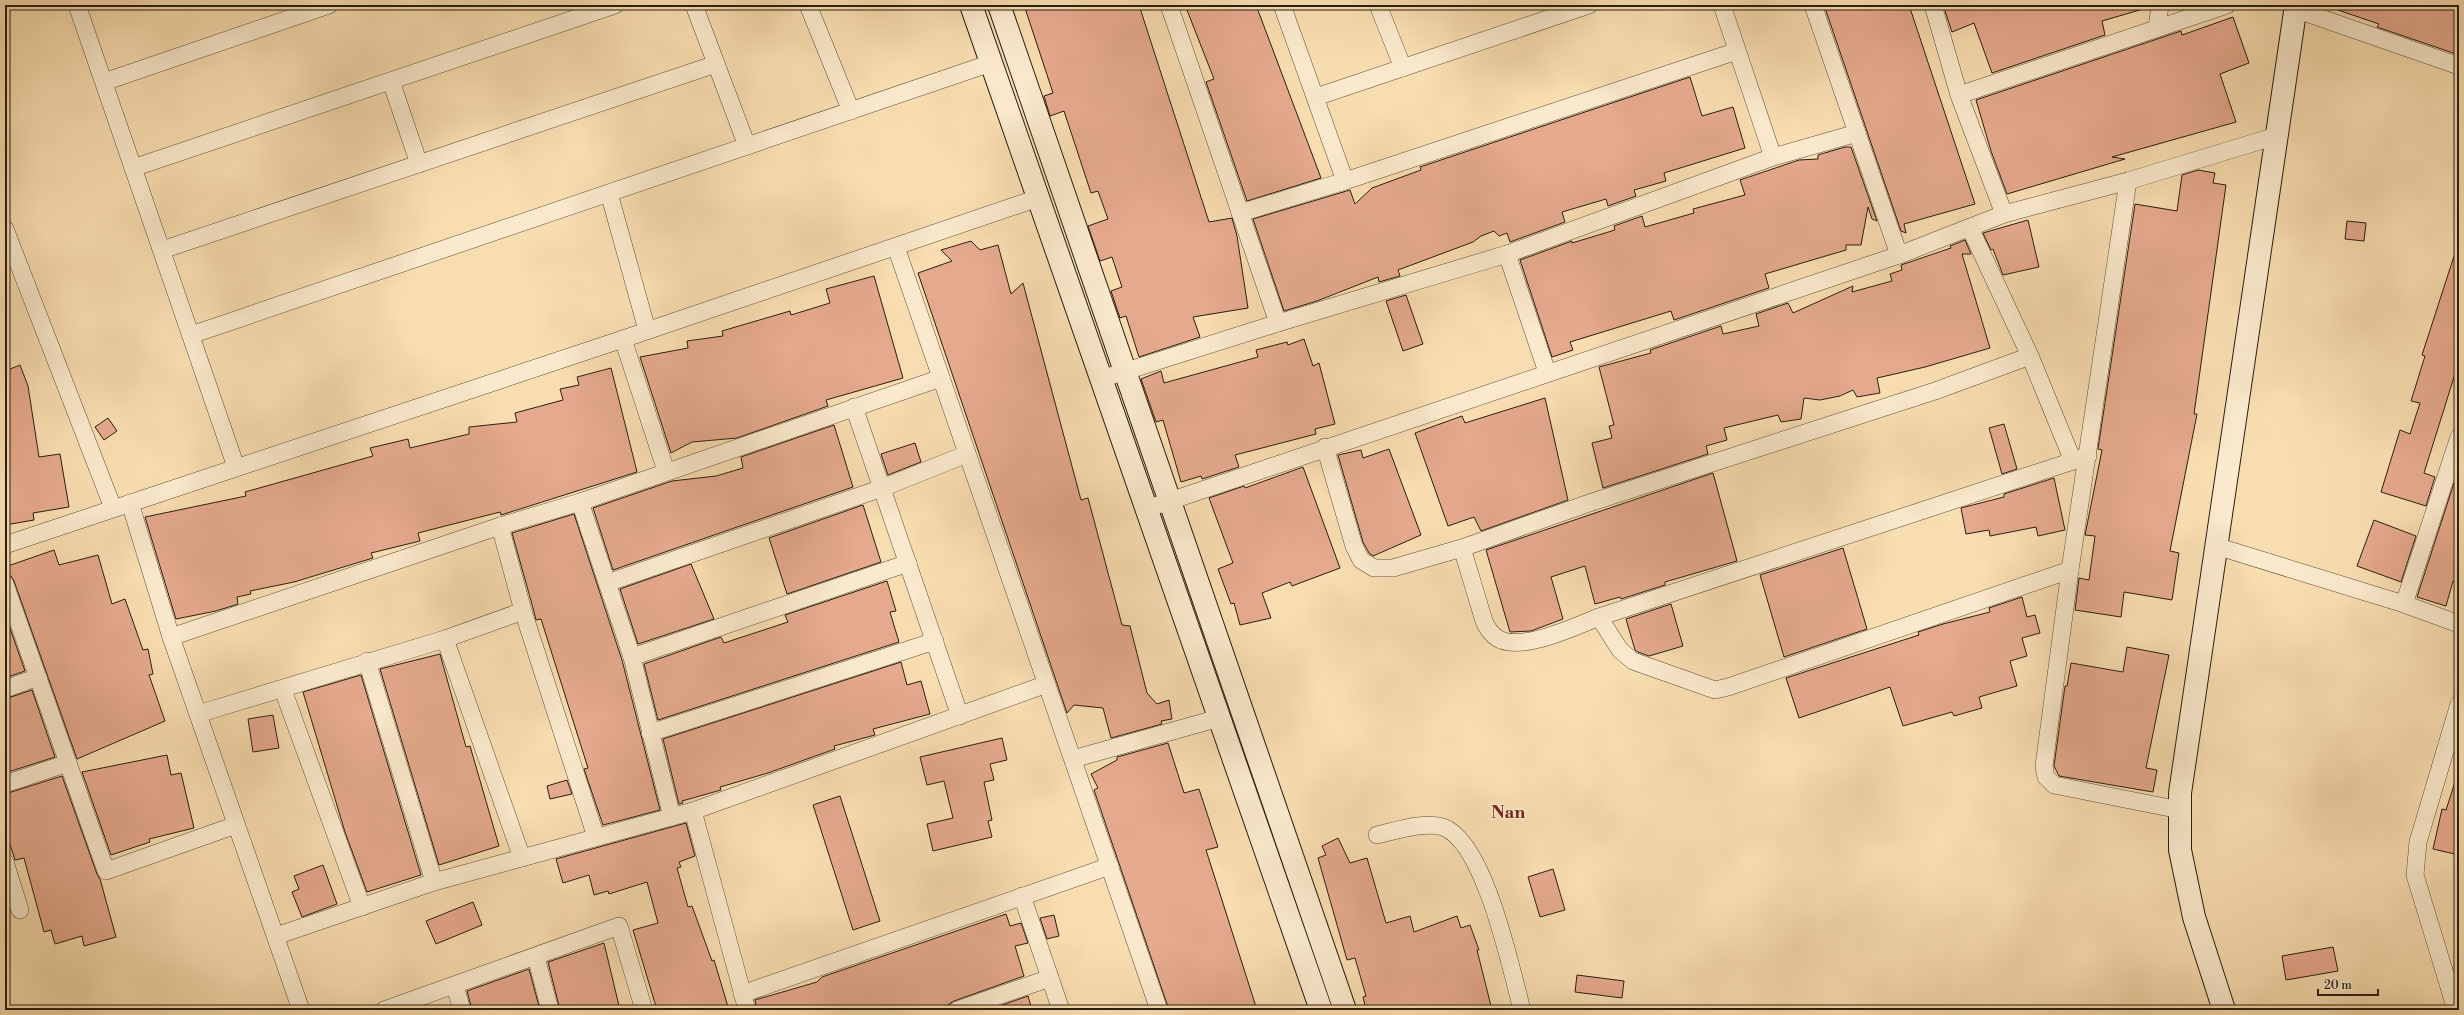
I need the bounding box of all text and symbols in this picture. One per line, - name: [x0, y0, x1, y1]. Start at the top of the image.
- district label: Nan: [1491, 801, 1525, 824]
- scale bar: [2318, 971, 2378, 997]
- text: 20 m: [2324, 978, 2352, 993]

